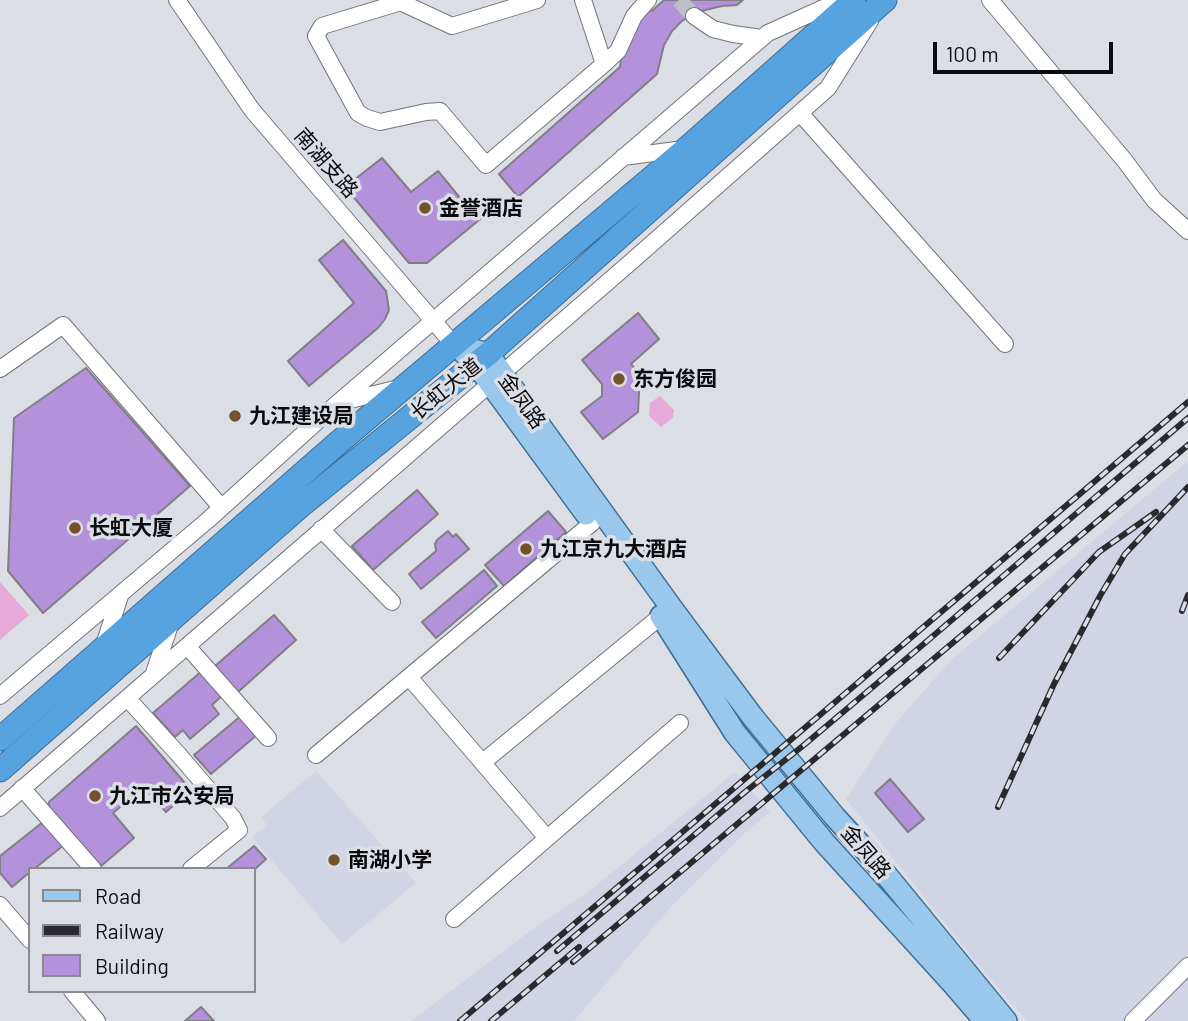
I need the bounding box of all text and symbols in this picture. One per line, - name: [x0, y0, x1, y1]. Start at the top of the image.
- scale bar: [936, 28, 1116, 72]
- text: 100 m: [946, 41, 999, 66]
- street label: 南湖支路: [289, 123, 363, 203]
- place label: 金誉酒店: [439, 195, 523, 221]
- marker: 金誉酒店: [417, 200, 433, 216]
- street label: 长虹大道: [405, 353, 487, 425]
- place label: 东方俊园: [633, 366, 717, 392]
- street label: 金凤路: [493, 368, 551, 434]
- marker: 东方俊园: [611, 371, 627, 387]
- place label: 九江建设局: [249, 403, 354, 429]
- marker: 九江建设局: [227, 408, 243, 424]
- place label: 长虹大厦: [89, 515, 173, 541]
- marker: 长虹大厦: [67, 520, 83, 536]
- place label: 九江京九大酒店: [540, 536, 687, 562]
- marker: 九江京九大酒店: [518, 541, 534, 557]
- place label: 九江市公安局: [109, 783, 235, 809]
- marker: 九江市公安局: [87, 788, 103, 804]
- street label: 金凤路: [836, 820, 896, 884]
- place label: 南湖小学: [348, 847, 432, 873]
- marker: 南湖小学: [326, 852, 342, 868]
- legend: [28, 867, 256, 993]
- text: Road: [95, 883, 141, 908]
- text: Railway: [95, 918, 164, 943]
- text: Building: [95, 953, 169, 978]

